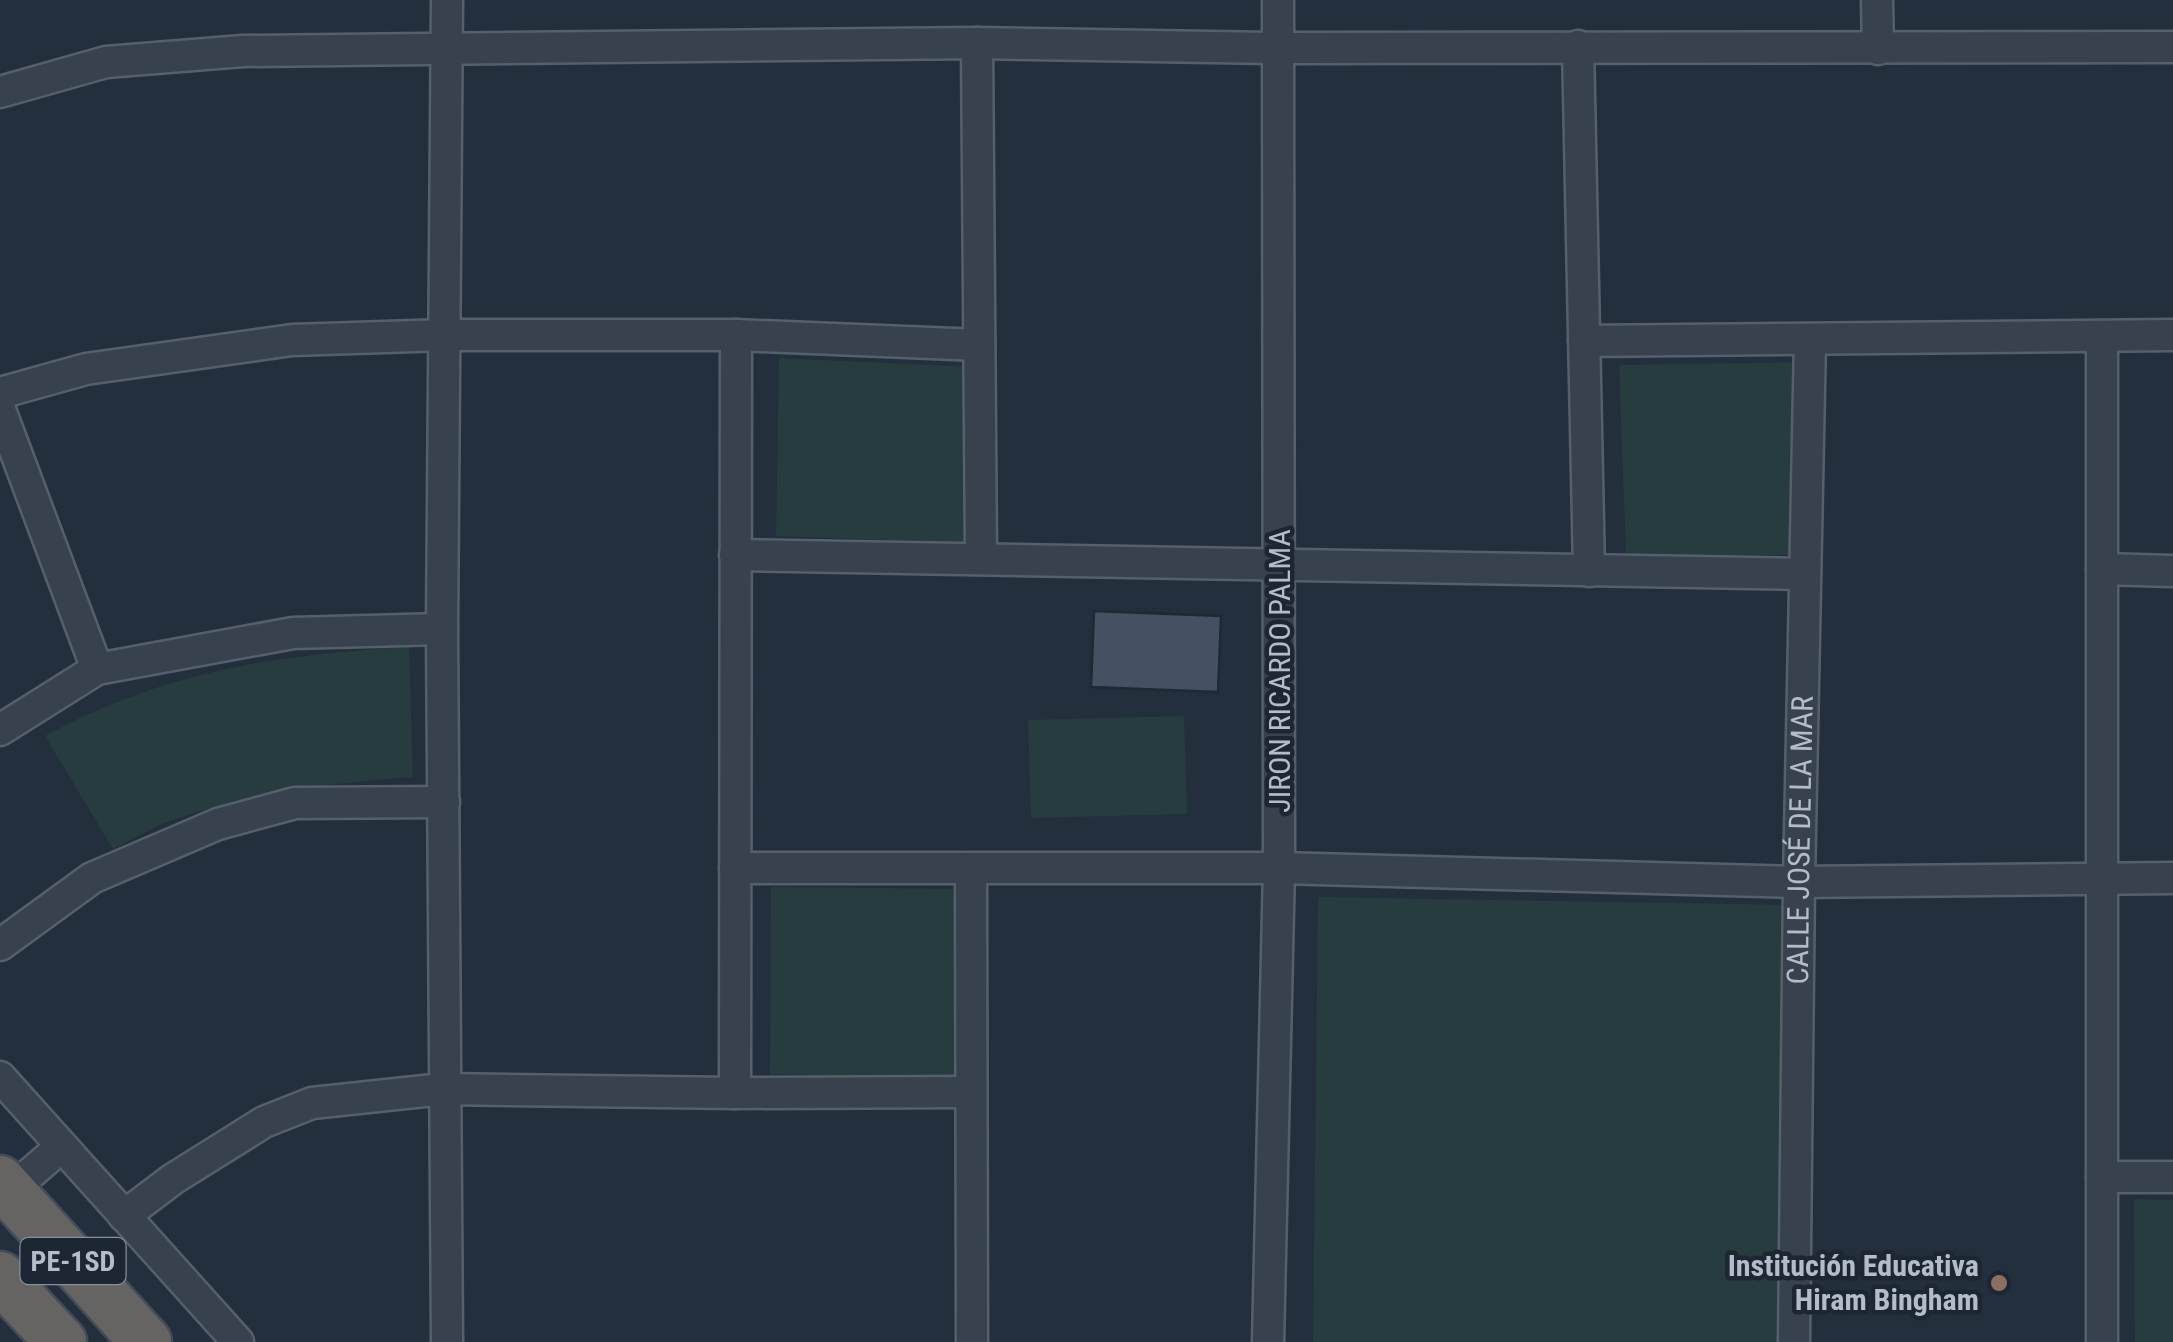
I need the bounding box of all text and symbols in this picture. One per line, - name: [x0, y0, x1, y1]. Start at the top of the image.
- street label: JIRON RICARDO PALMA: [1262, 529, 1297, 813]
- street label: CALLE JOSÉ DE LA MAR: [1780, 695, 1820, 984]
- road number: PE-1SD: [20, 1238, 126, 1284]
- place label: Institución Educativa Hiram Bingham: [1728, 1248, 1979, 1317]
- marker: Institución Educativa Hiram Bingham: [1988, 1272, 2010, 1294]

